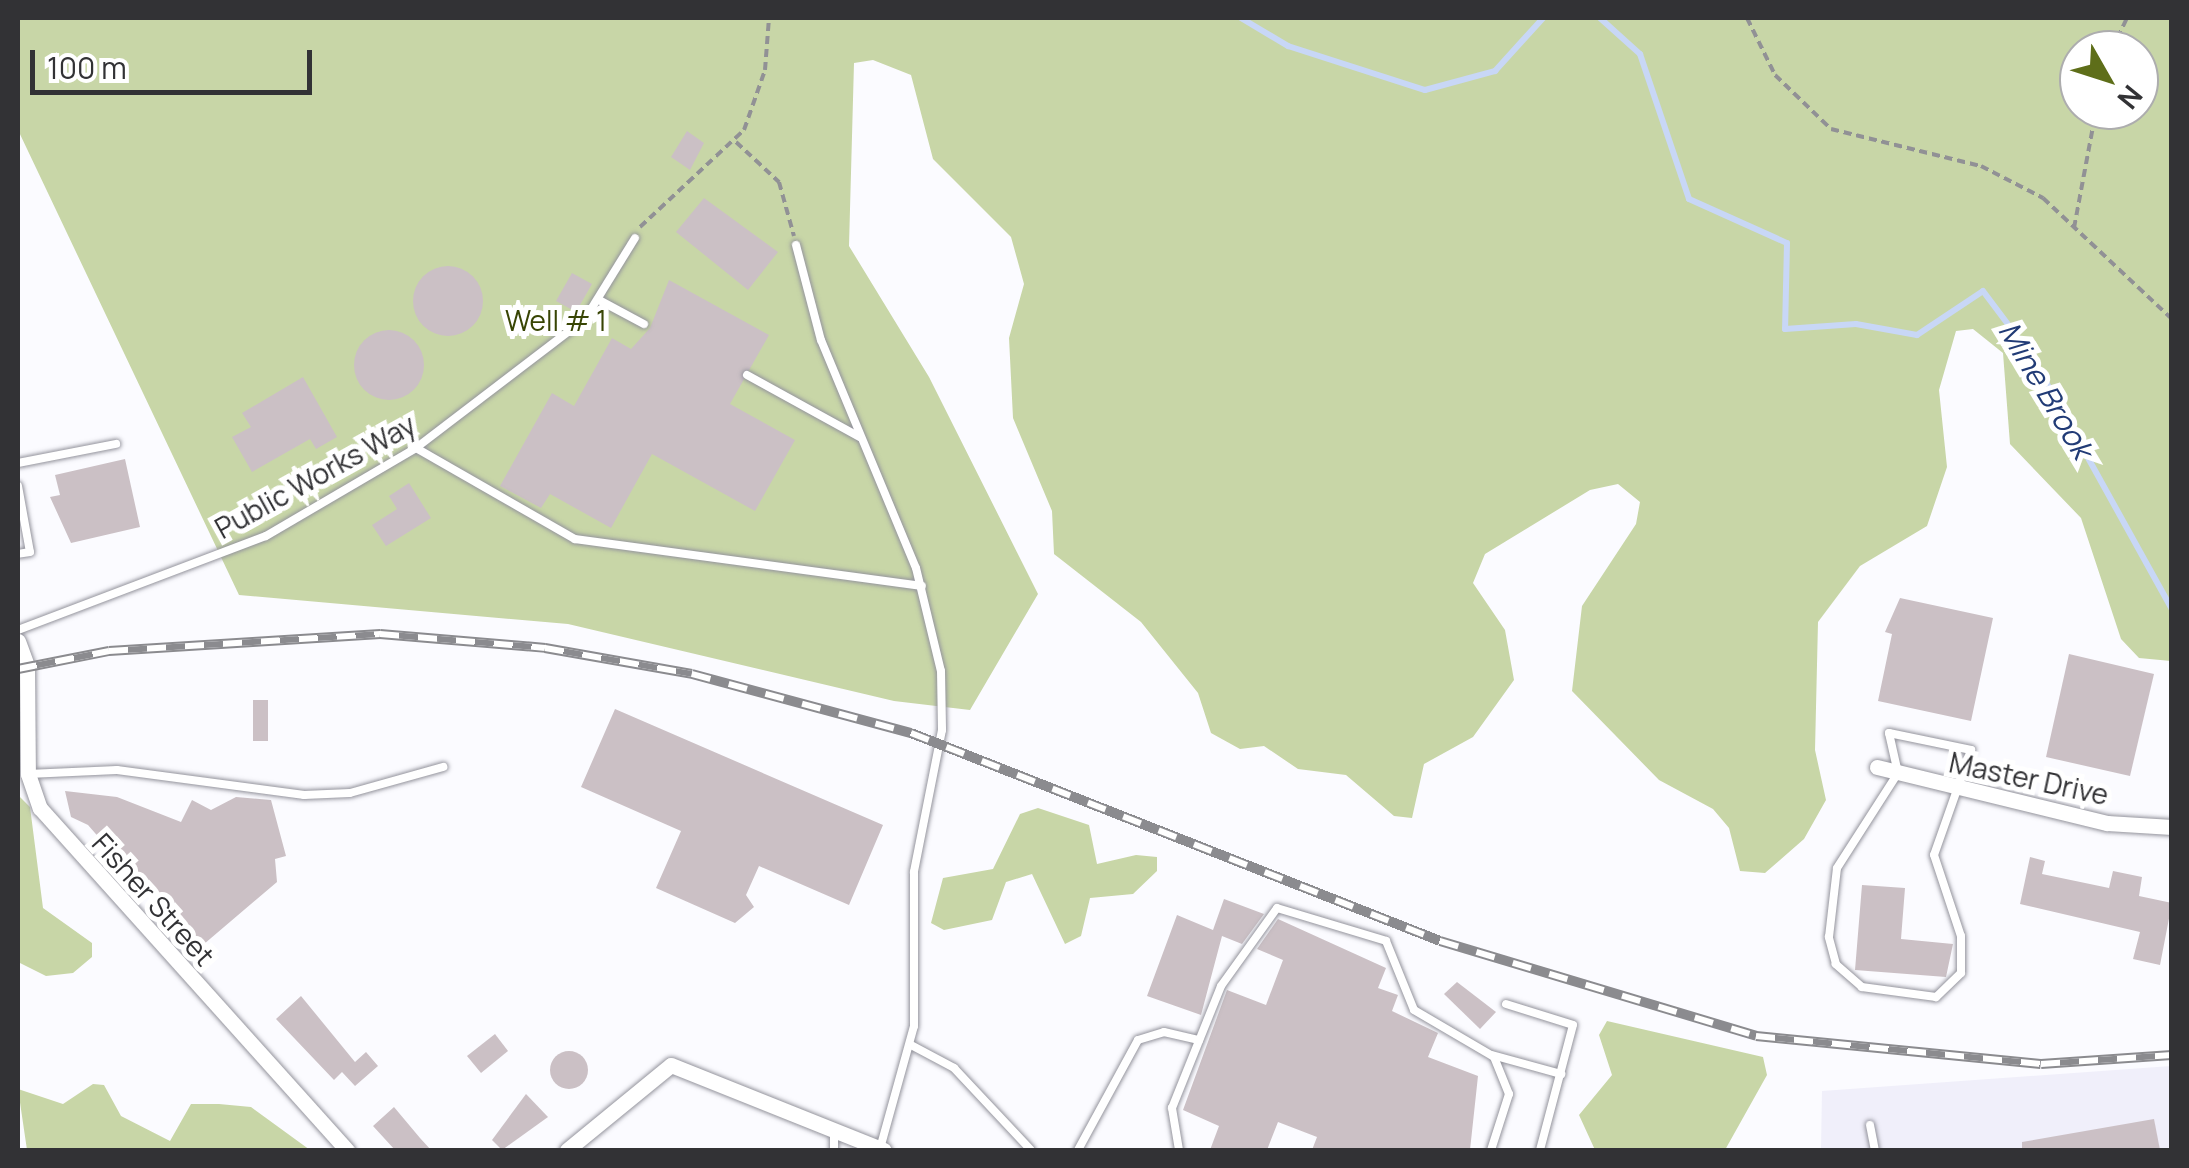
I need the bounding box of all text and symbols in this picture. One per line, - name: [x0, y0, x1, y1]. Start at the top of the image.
- scale bar: [35, 30, 318, 92]
- north arrow: [2059, 30, 2159, 130]
- text: 100 m: [47, 47, 127, 88]
- text: N: [2110, 78, 2152, 117]
- park label: Well # 1: [505, 303, 607, 337]
- water label: Mine Brook: [1991, 315, 2101, 465]
- street label: Public Works Way: [209, 407, 421, 545]
- street label: Master Drive: [1946, 745, 2112, 811]
- street label: Fisher Street: [86, 826, 222, 972]

